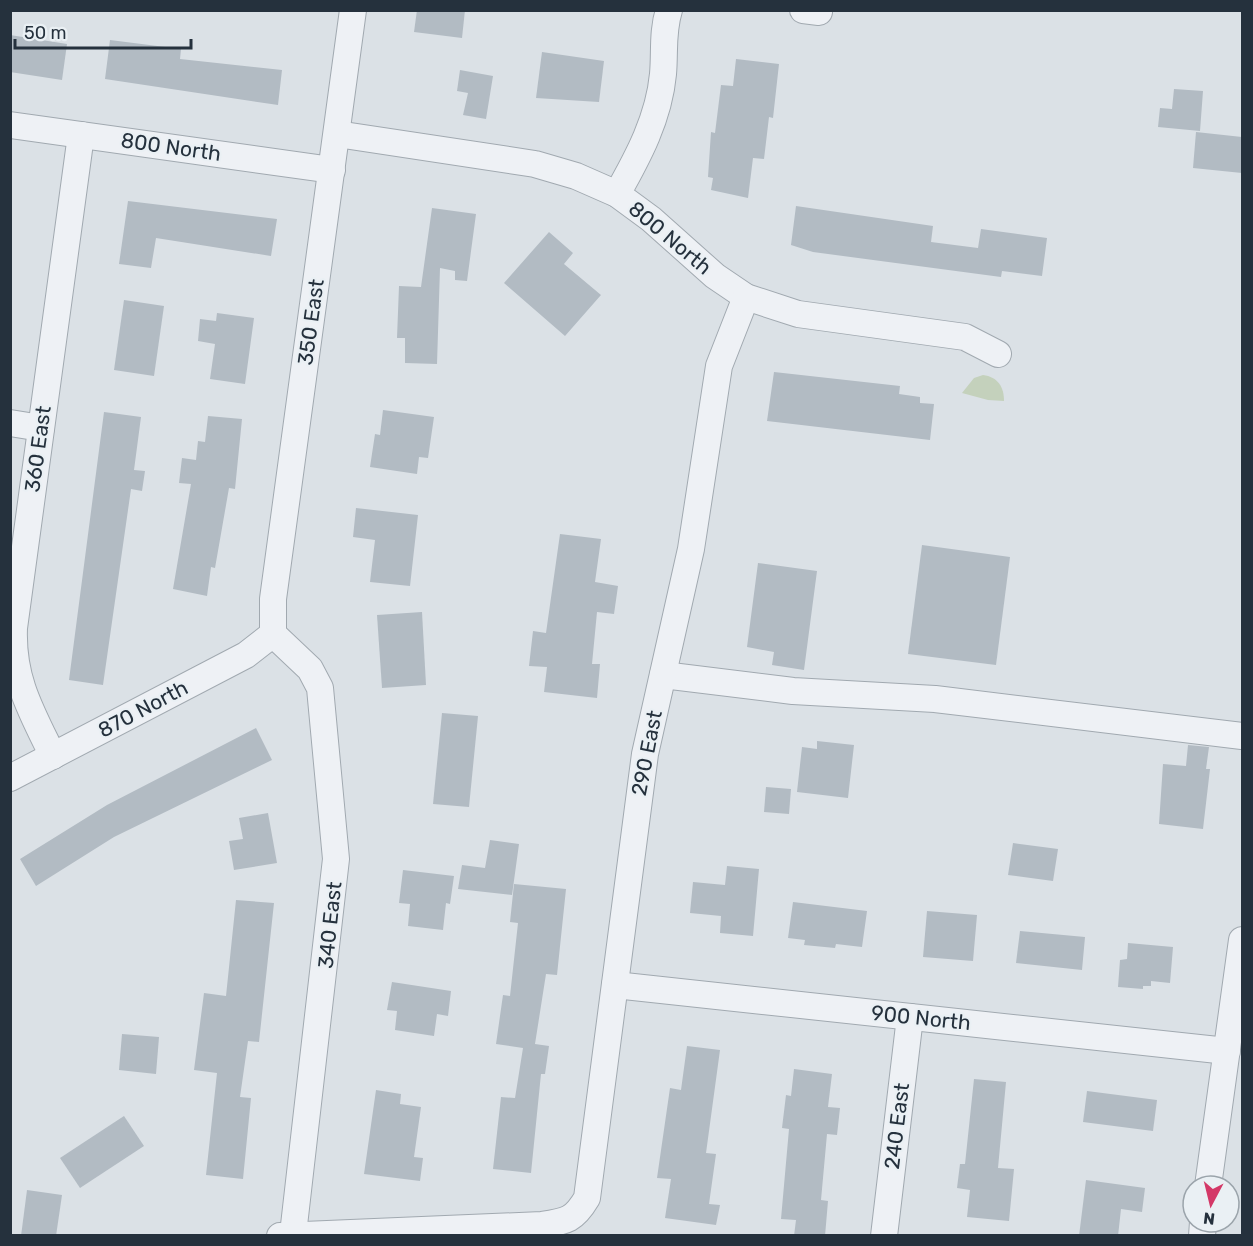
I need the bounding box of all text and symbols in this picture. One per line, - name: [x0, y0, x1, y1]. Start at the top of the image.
- scale bar: [15, 12, 190, 50]
- text: 50 m: [24, 22, 67, 44]
- street label: 800 North: [119, 127, 223, 166]
- street label: 800 North: [624, 196, 717, 280]
- street label: 350 East: [292, 277, 329, 367]
- street label: 360 East: [19, 404, 56, 494]
- street label: 870 North: [94, 674, 192, 743]
- street label: 290 East: [626, 708, 667, 798]
- street label: 340 East: [313, 880, 347, 970]
- street label: 900 North: [870, 1000, 972, 1035]
- street label: 240 East: [879, 1081, 914, 1171]
- north arrow: [1181, 1174, 1241, 1234]
- text: N: [1202, 1208, 1216, 1229]

